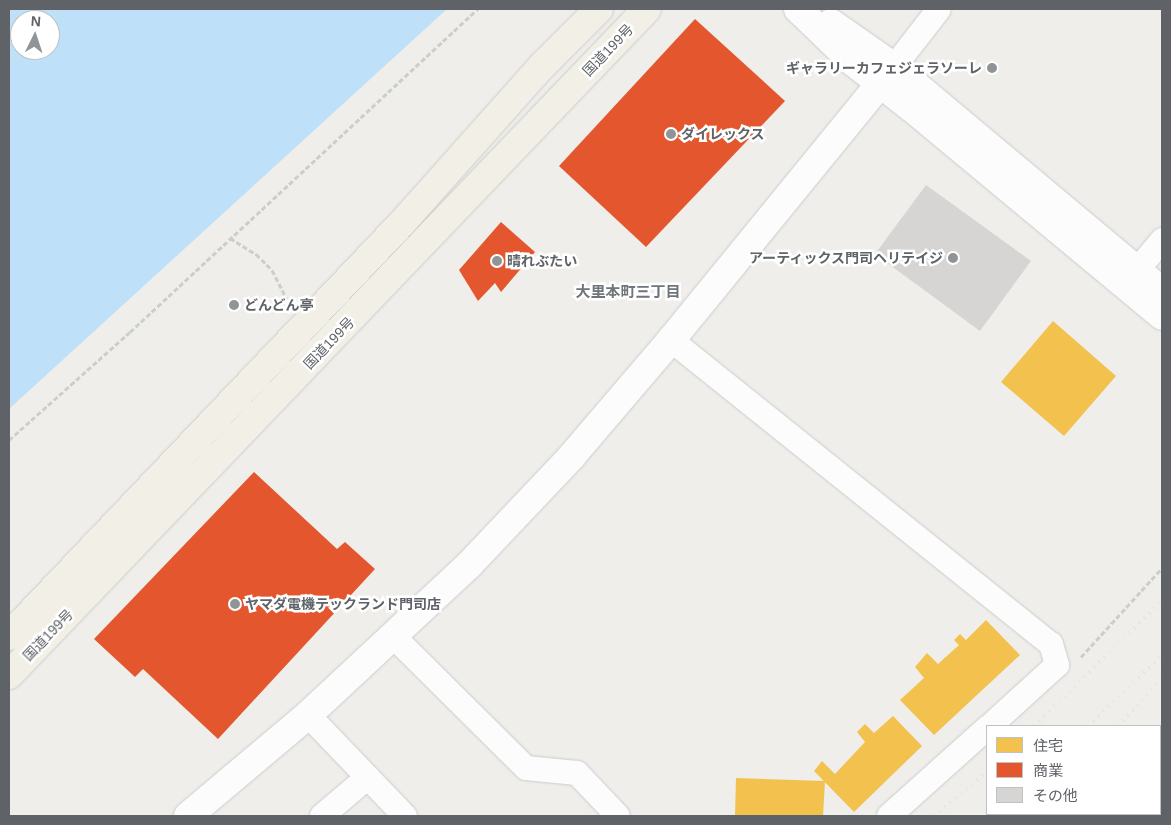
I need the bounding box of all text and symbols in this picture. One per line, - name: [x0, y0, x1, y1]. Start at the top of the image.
- north arrow: [10, 10, 60, 60]
- text: N: [30, 13, 42, 29]
- street label: 国道199号: [579, 21, 637, 79]
- place label: ギャラリーカフェジェラソーレ: [786, 60, 982, 76]
- marker: ギャラリーカフェジェラソーレ: [986, 62, 998, 74]
- place label: ダイレックス: [681, 126, 765, 142]
- marker: ダイレックス: [665, 128, 677, 140]
- place label: アーティックス門司ヘリテイジ: [748, 250, 943, 266]
- marker: アーティックス門司ヘリテイジ: [947, 252, 959, 264]
- place label: 晴れぶたい: [507, 253, 577, 269]
- marker: 晴れぶたい: [491, 255, 503, 267]
- district label: 大里本町三丁目: [576, 283, 680, 301]
- place label: どんどん亭: [244, 297, 314, 313]
- marker: どんどん亭: [228, 299, 240, 311]
- street label: 国道199号: [300, 314, 358, 372]
- place label: ヤマダ電機テックランド門司店: [245, 596, 441, 612]
- marker: ヤマダ電機テックランド門司店: [229, 598, 241, 610]
- street label: 国道199号: [19, 606, 77, 664]
- legend: [986, 725, 1161, 815]
- text: 住宅: [1033, 737, 1063, 754]
- text: 商業: [1033, 762, 1063, 779]
- text: その他: [1033, 787, 1078, 804]

